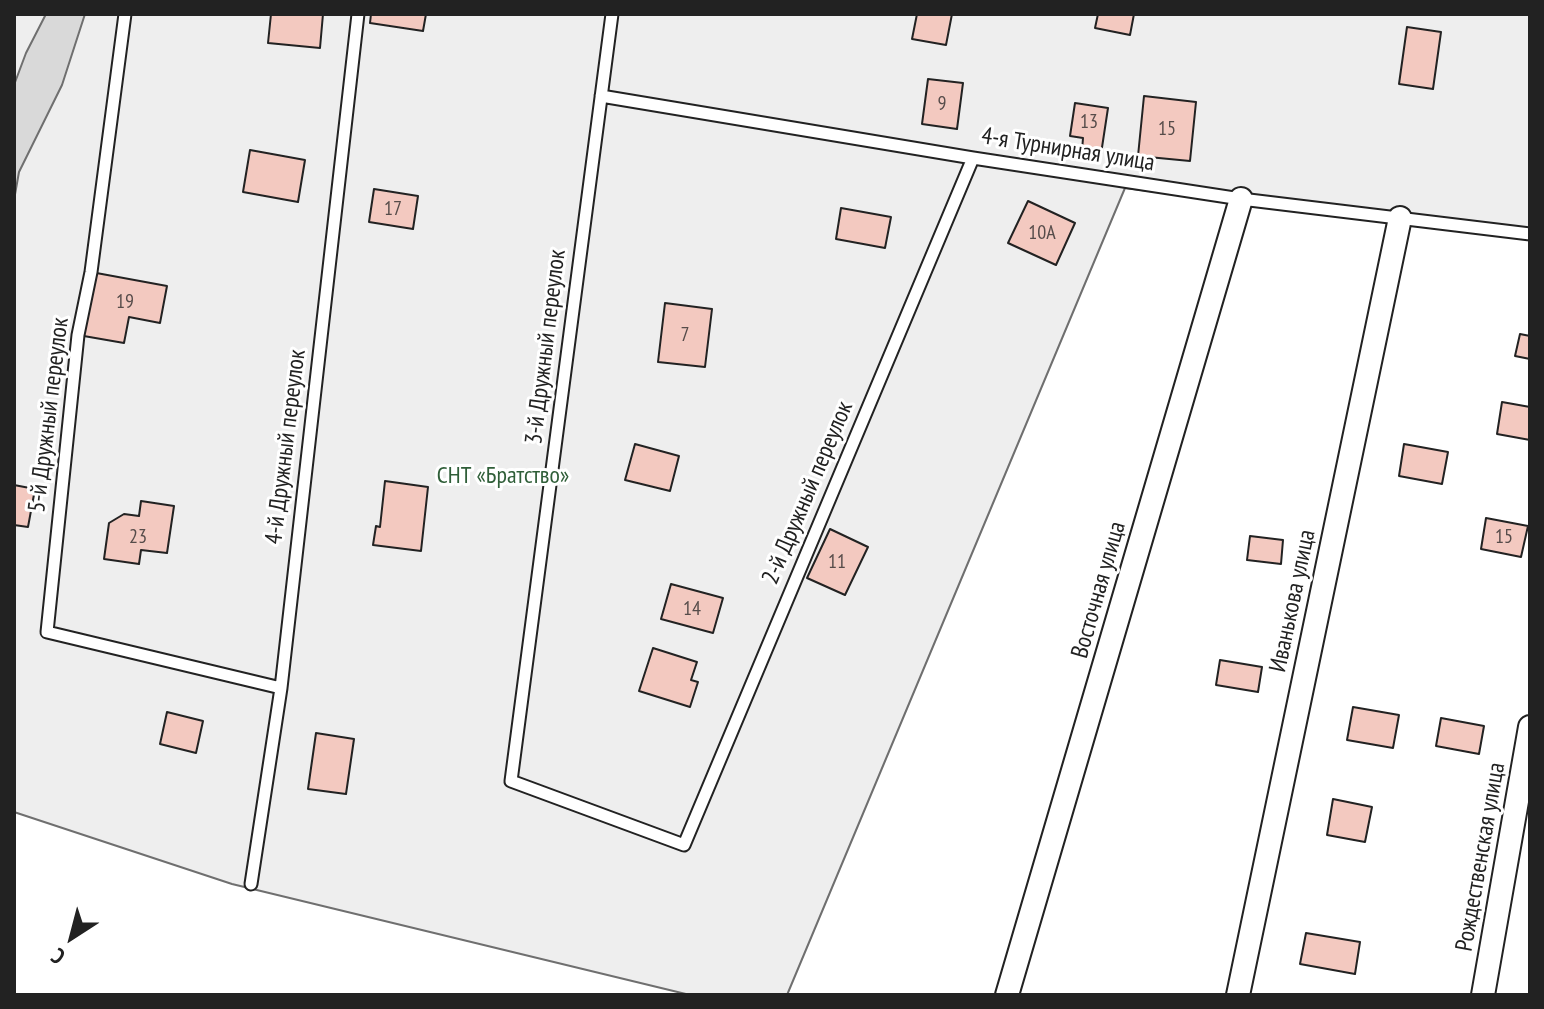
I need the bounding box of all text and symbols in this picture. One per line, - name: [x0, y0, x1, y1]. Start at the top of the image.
- house number: 9: [938, 92, 946, 116]
- house number: 13: [1080, 110, 1098, 134]
- house number: 15: [1158, 117, 1176, 141]
- street label: 4-я Турнирная улица: [979, 122, 1157, 178]
- house number: 17: [384, 197, 402, 221]
- house number: 10А: [1028, 221, 1056, 245]
- street label: 3-й Дружный переулок: [520, 248, 572, 446]
- house number: 19: [116, 290, 134, 314]
- street label: 5-й Дружный переулок: [23, 316, 75, 514]
- house number: 7: [681, 323, 689, 347]
- street label: 4-й Дружный переулок: [260, 348, 312, 546]
- street label: 2-й Дружный переулок: [756, 397, 860, 589]
- park label: СНТ «Братство»: [437, 462, 569, 490]
- street label: Восточная улица: [1066, 518, 1132, 662]
- house number: 23: [129, 525, 147, 549]
- house number: 15: [1495, 525, 1513, 549]
- street label: Иванькова улица: [1264, 527, 1322, 675]
- house number: 11: [828, 550, 846, 574]
- house number: 14: [683, 597, 701, 621]
- street label: Рождественская улица: [1450, 760, 1512, 954]
- north arrow: [32, 897, 112, 977]
- text: С: [46, 942, 70, 971]

